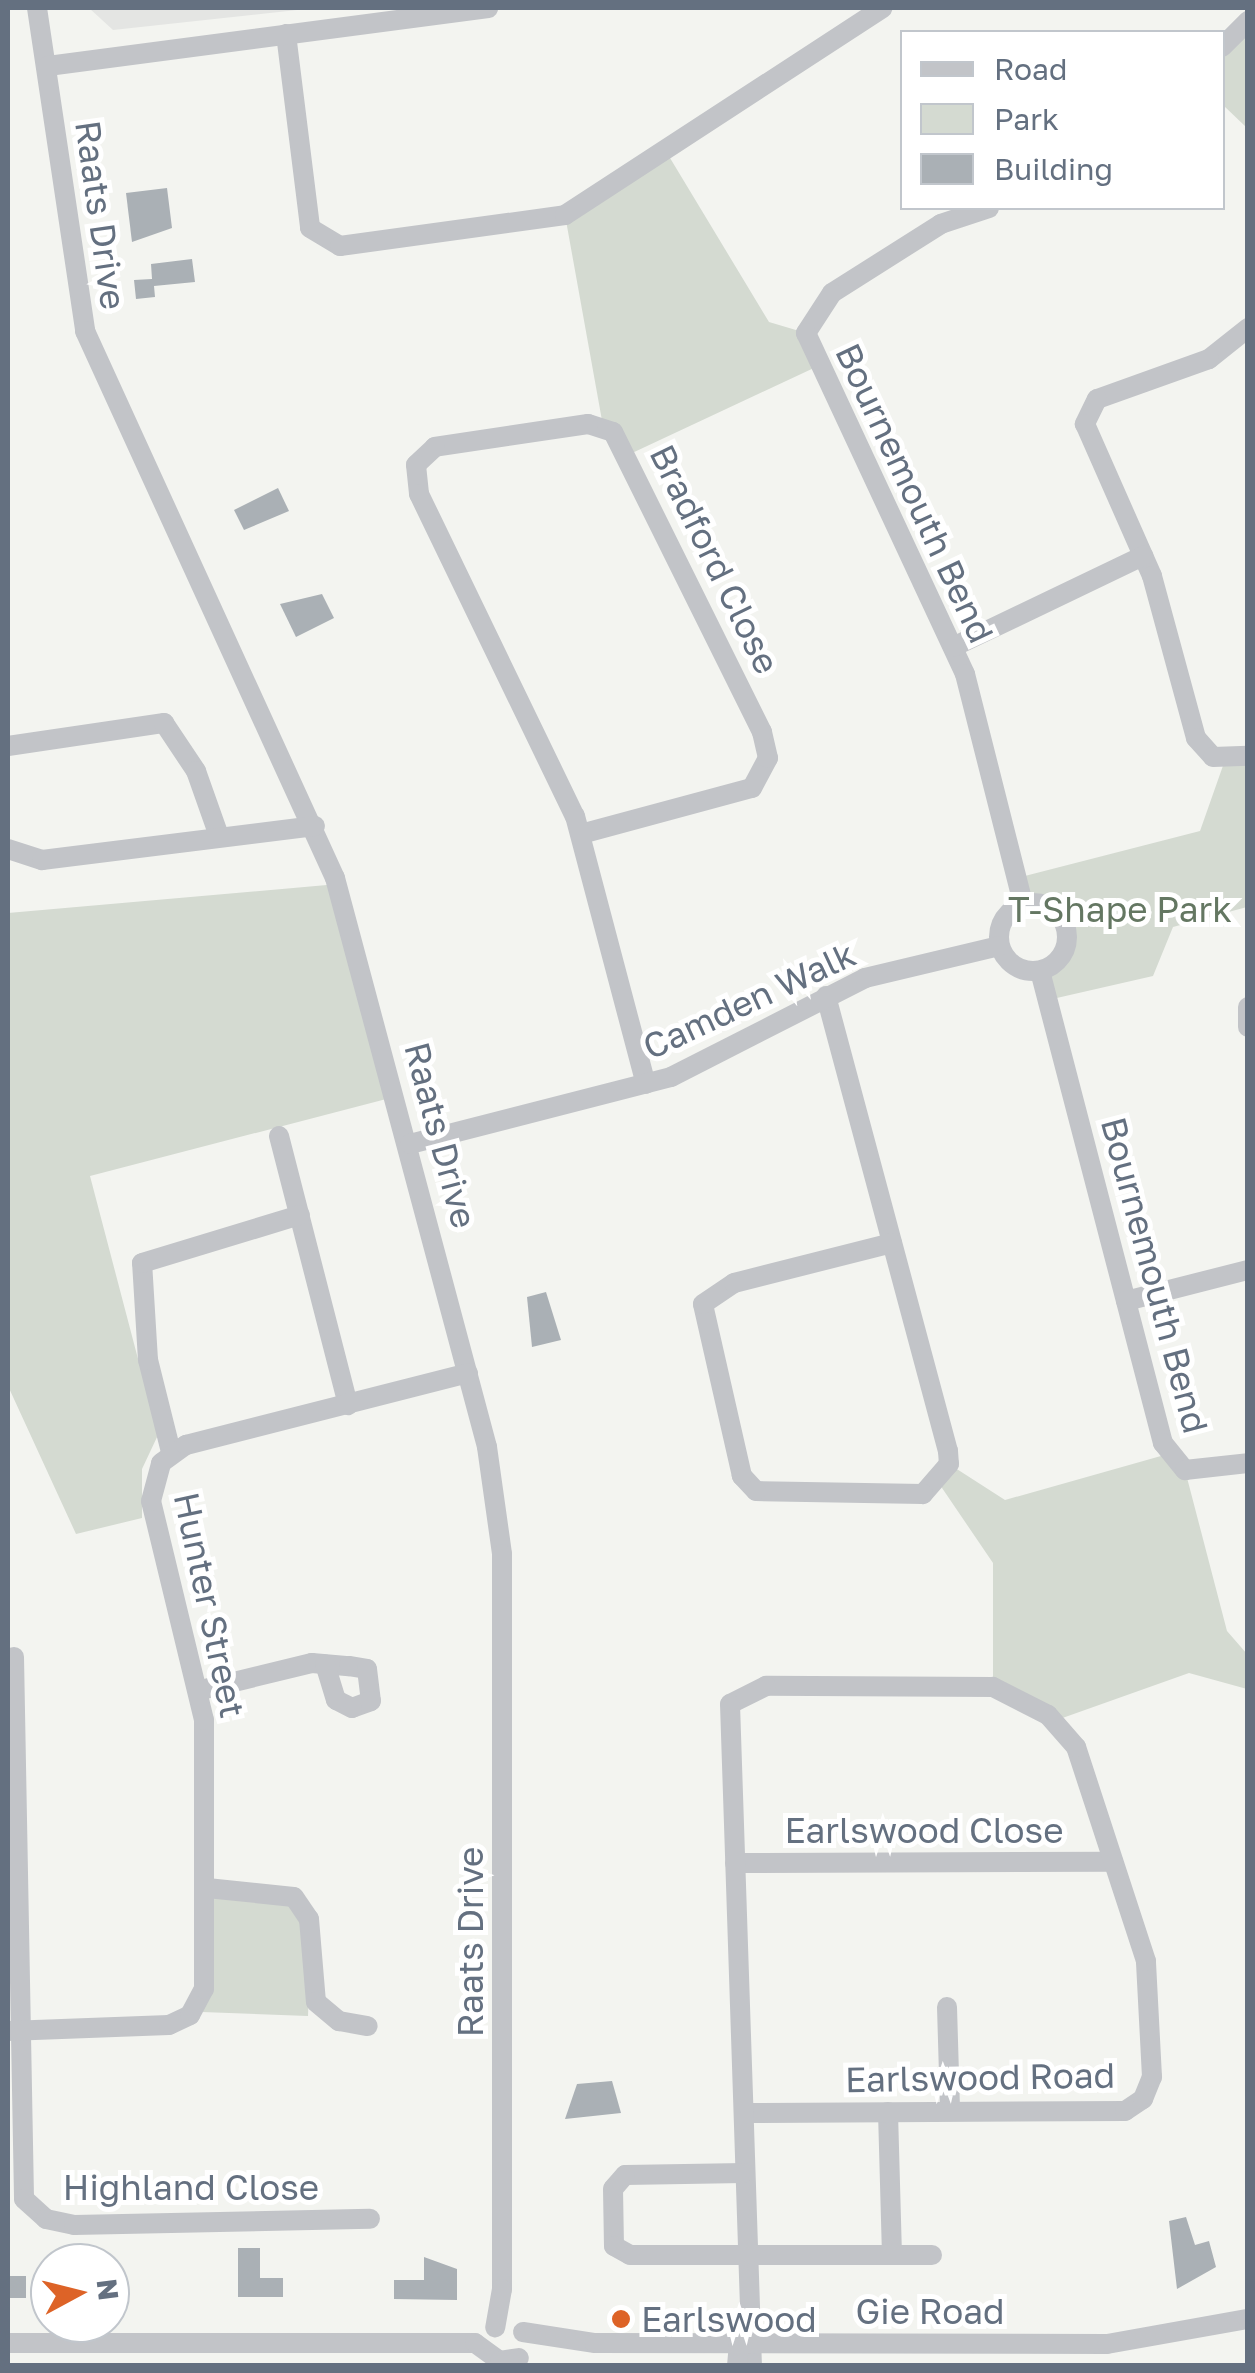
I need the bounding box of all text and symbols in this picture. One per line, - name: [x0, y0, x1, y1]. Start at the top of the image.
- legend: [900, 30, 1225, 210]
- text: Road: [994, 51, 1068, 87]
- text: Park: [994, 101, 1059, 137]
- street label: Raats Drive: [67, 118, 135, 312]
- text: Building: [994, 151, 1113, 187]
- street label: Bournemouth Bend: [827, 337, 1003, 649]
- street label: Bradford Close: [641, 438, 789, 680]
- park label: T-Shape Park: [1008, 888, 1232, 930]
- street label: Camden Walk: [636, 932, 862, 1068]
- street label: Raats Drive: [396, 1037, 486, 1233]
- street label: Bournemouth Bend: [1093, 1112, 1217, 1438]
- street label: Hunter Street: [166, 1489, 254, 1721]
- street label: Earlswood Close: [785, 1809, 1063, 1851]
- street label: Raats Drive: [449, 1847, 491, 2037]
- street label: Earlswood Road: [845, 2054, 1115, 2100]
- street label: Highland Close: [63, 2166, 319, 2208]
- north arrow: [30, 2243, 130, 2343]
- text: N: [91, 2277, 126, 2302]
- street label: Gie Road: [856, 2290, 1004, 2332]
- place label: Earlswood: [641, 2298, 817, 2340]
- marker: Earlswood: [610, 2308, 632, 2330]

